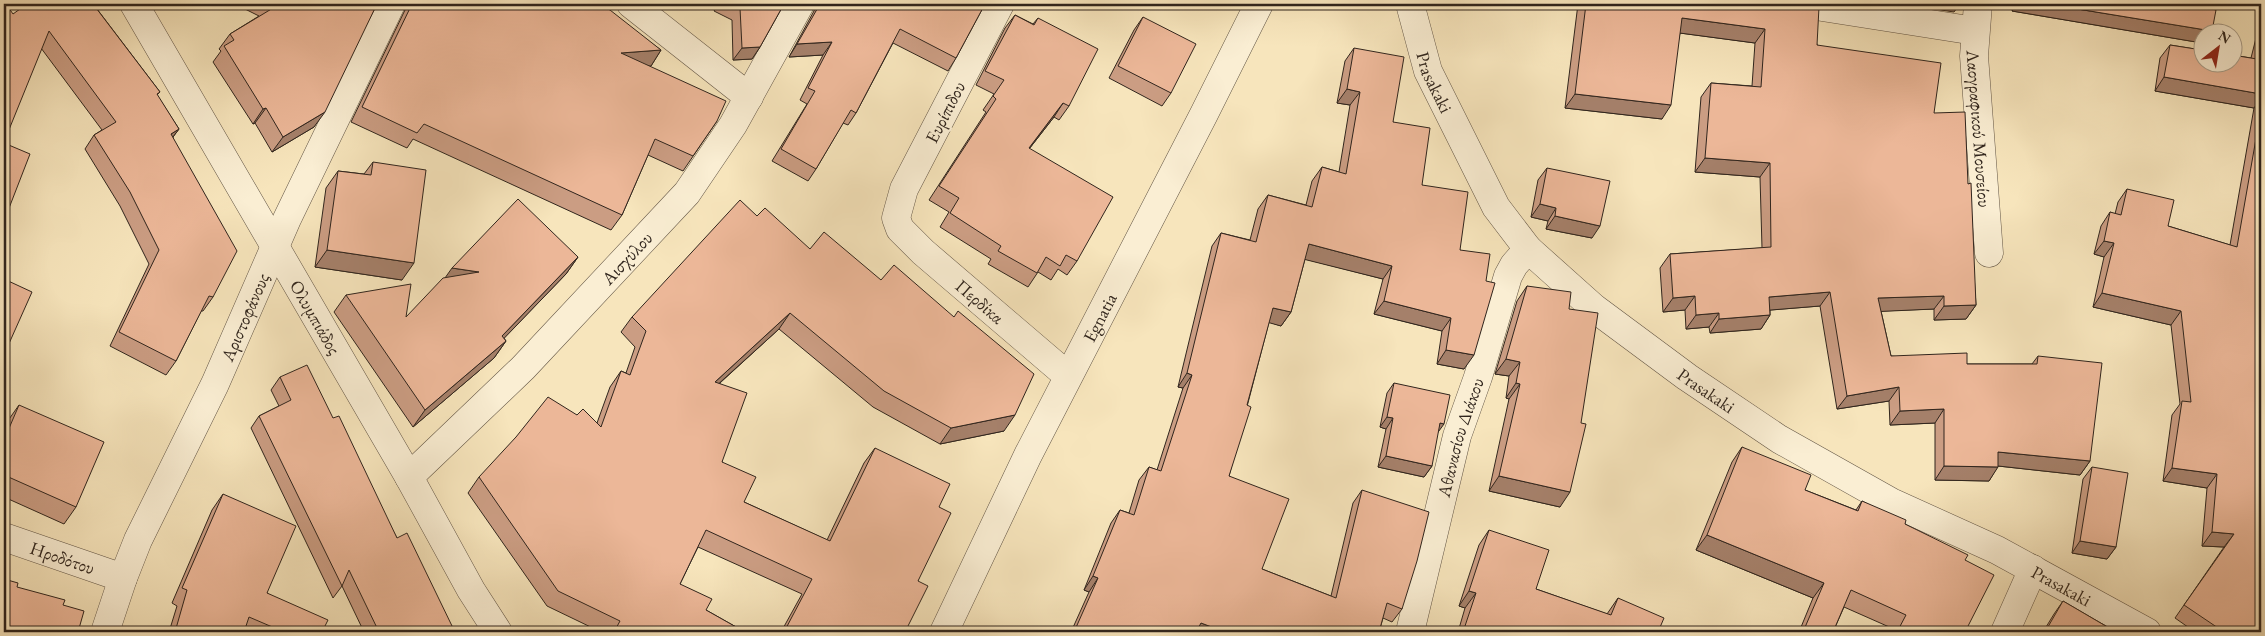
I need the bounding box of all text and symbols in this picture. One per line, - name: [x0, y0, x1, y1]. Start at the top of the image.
- north arrow: [2192, 22, 2242, 72]
- text: N: [2215, 26, 2235, 48]
- street label: Λαογραφικού Μουσείου: [1962, 48, 1997, 208]
- street label: Prasakaki: [1412, 49, 1459, 117]
- street label: Ευρίπιδου: [920, 77, 970, 147]
- street label: Αισχύλου: [595, 226, 657, 290]
- street label: Αριστοφάνους: [215, 269, 274, 365]
- street label: Περδίκα: [951, 274, 1010, 329]
- street label: Ολυμπιάδος: [285, 276, 347, 358]
- street label: Egnatia: [1077, 288, 1122, 346]
- street label: Prasakaki: [1673, 362, 1740, 418]
- street label: Αθανασίου Διάκου: [1431, 375, 1488, 500]
- street label: Ηροδότου: [27, 535, 98, 579]
- street label: Prasakaki: [2028, 560, 2096, 611]

